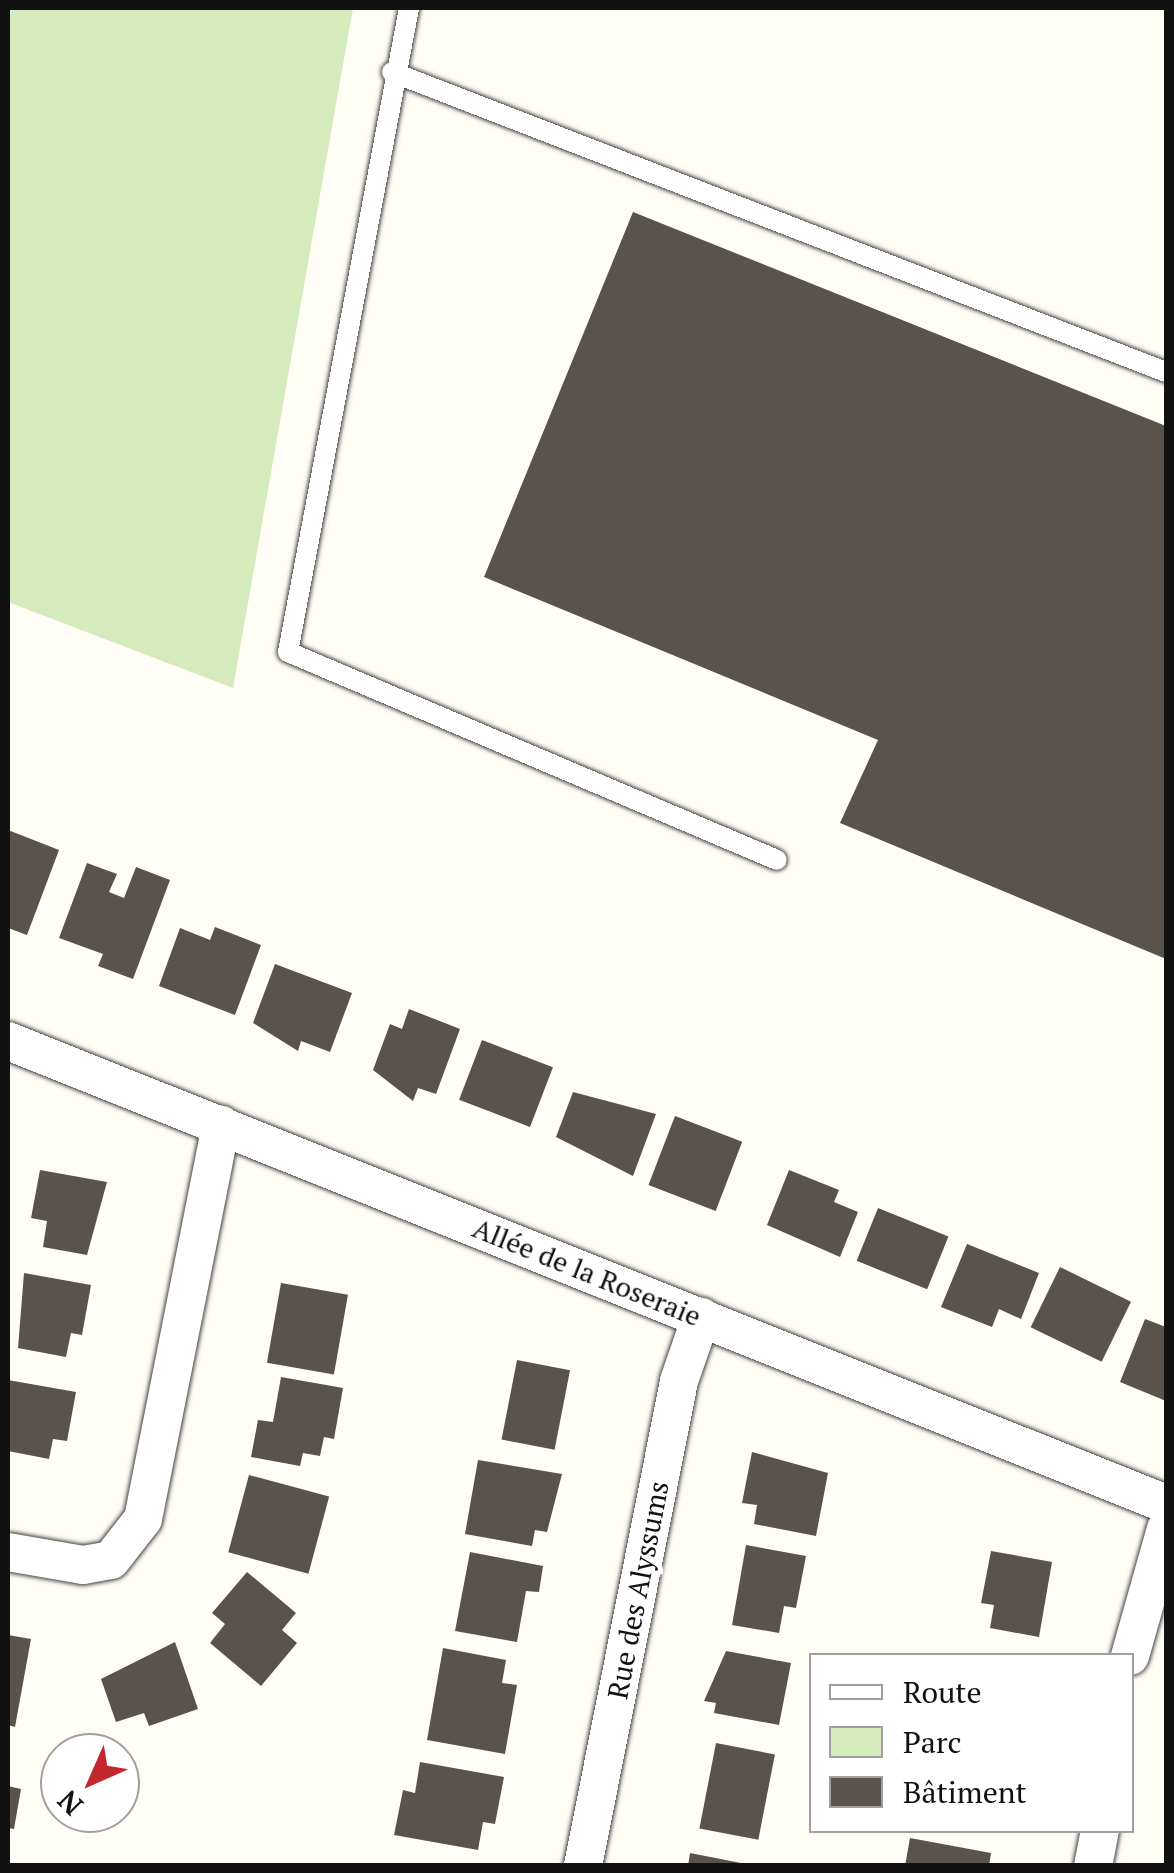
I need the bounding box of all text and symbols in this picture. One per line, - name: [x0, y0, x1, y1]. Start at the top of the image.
- street label: Allée de la Roseraie: [468, 1211, 706, 1333]
- street label: Rue des Alyssums: [600, 1478, 676, 1702]
- legend: [809, 1653, 1134, 1833]
- text: Route: [903, 1672, 982, 1712]
- text: Parc: [903, 1722, 962, 1762]
- north arrow: [40, 1733, 140, 1833]
- text: Bâtiment: [903, 1772, 1027, 1812]
- text: N: [49, 1783, 90, 1824]

